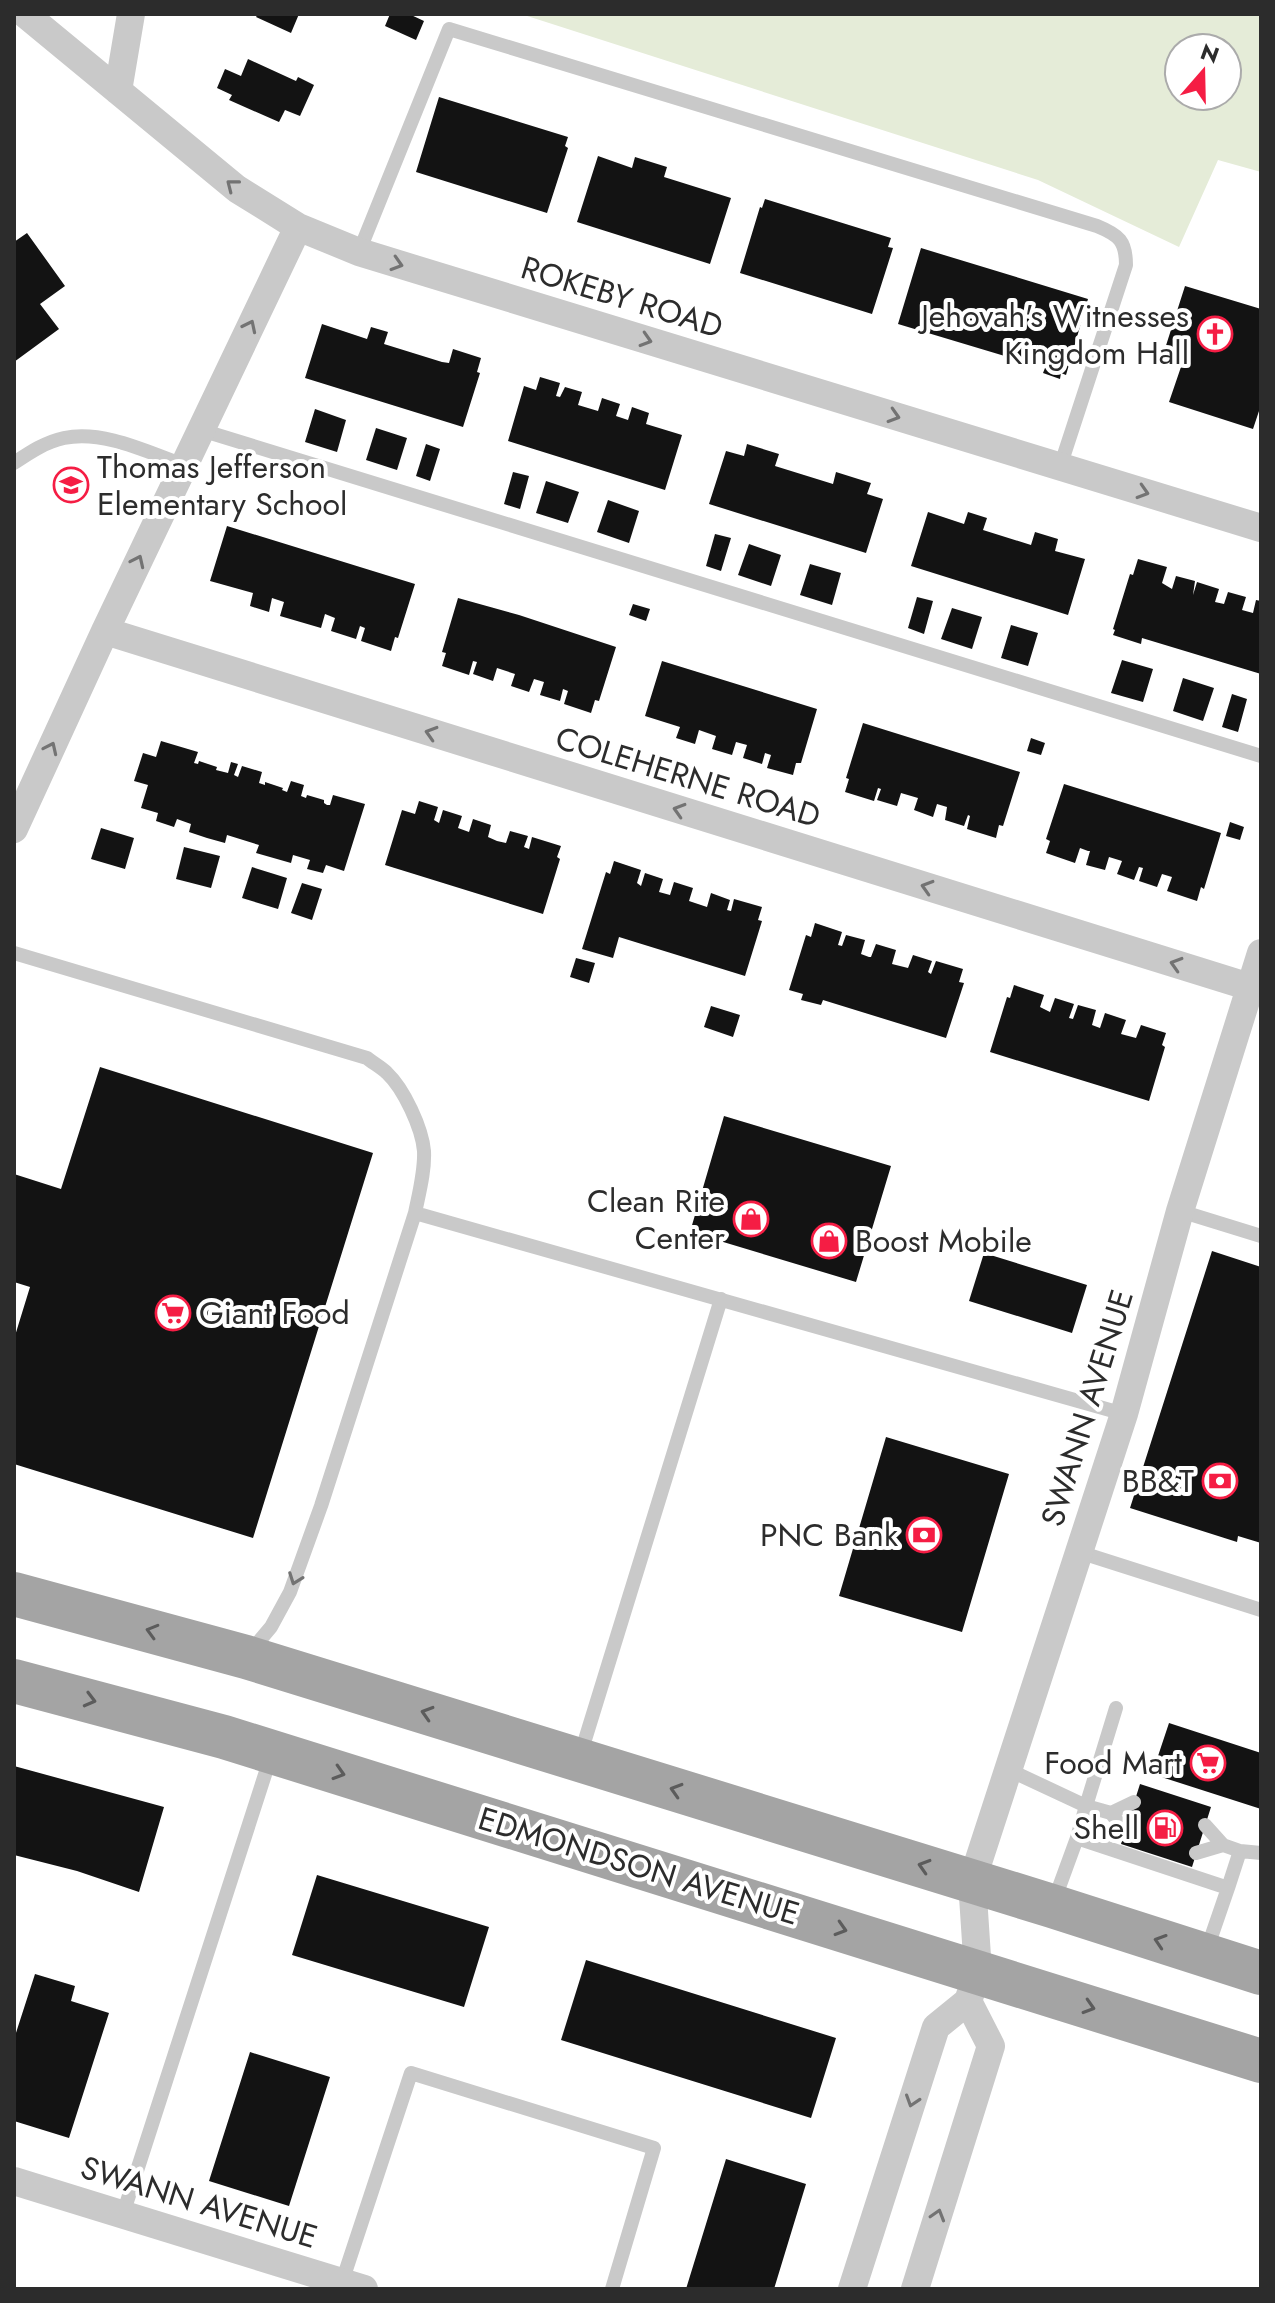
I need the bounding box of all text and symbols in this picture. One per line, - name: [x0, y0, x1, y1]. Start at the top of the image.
- north arrow: [1163, 32, 1243, 112]
- text: N: [1196, 35, 1224, 71]
- one-way arrow: [226, 180, 241, 194]
- street label: ROKEBY ROAD: [516, 245, 728, 349]
- one-way arrow: [390, 255, 404, 271]
- place label: Jehovah's Witnesses Kingdom Hall: [917, 293, 1189, 376]
- church icon: Jehovah's Witnesses Kingdom Hall: [1196, 315, 1234, 353]
- one-way arrow: [240, 320, 256, 335]
- one-way arrow: [638, 331, 652, 347]
- one-way arrow: [887, 407, 901, 423]
- place label: Thomas Jefferson Elementary School: [97, 444, 347, 527]
- school or university icon: Thomas Jefferson Elementary School: [52, 466, 90, 504]
- one-way arrow: [1136, 483, 1149, 499]
- one-way arrow: [128, 555, 144, 569]
- street label: COLEHERNE ROAD: [550, 715, 826, 839]
- one-way arrow: [424, 726, 438, 742]
- one-way arrow: [41, 742, 57, 757]
- one-way arrow: [673, 803, 687, 819]
- one-way arrow: [921, 880, 935, 896]
- one-way arrow: [1169, 957, 1183, 973]
- place label: Clean Rite Center: [587, 1178, 725, 1261]
- shop icon: Clean Rite Center: [732, 1200, 770, 1238]
- place label: Boost Mobile: [855, 1218, 1032, 1264]
- shop icon: Boost Mobile: [810, 1222, 848, 1260]
- street label: SWANN AVENUE: [1029, 1284, 1145, 1532]
- place label: Giant Food: [199, 1290, 350, 1336]
- supermarket icon: Giant Food: [154, 1294, 192, 1332]
- place label: BB&T: [1122, 1458, 1194, 1504]
- bank icon: BB&T: [1201, 1462, 1239, 1500]
- place label: PNC Bank: [760, 1512, 899, 1558]
- bank icon: PNC Bank: [905, 1516, 943, 1554]
- one-way arrow: [288, 1571, 304, 1585]
- one-way arrow: [146, 1624, 160, 1640]
- one-way arrow: [82, 1691, 96, 1707]
- one-way arrow: [421, 1706, 435, 1722]
- place label: Food Mart: [1044, 1740, 1182, 1786]
- supermarket icon: Food Mart: [1189, 1744, 1227, 1782]
- one-way arrow: [332, 1764, 346, 1780]
- one-way arrow: [669, 1783, 683, 1799]
- street label: EDMONDSON AVENUE: [473, 1795, 805, 1937]
- place label: Shell: [1073, 1805, 1139, 1851]
- fuel station icon: Shell: [1146, 1809, 1184, 1847]
- one-way arrow: [918, 1859, 932, 1875]
- one-way arrow: [833, 1920, 847, 1936]
- one-way arrow: [1154, 1934, 1168, 1950]
- one-way arrow: [1081, 1997, 1095, 2013]
- one-way arrow: [905, 2094, 921, 2108]
- street label: SWANN AVENUE: [75, 2144, 323, 2260]
- one-way arrow: [929, 2208, 945, 2222]

